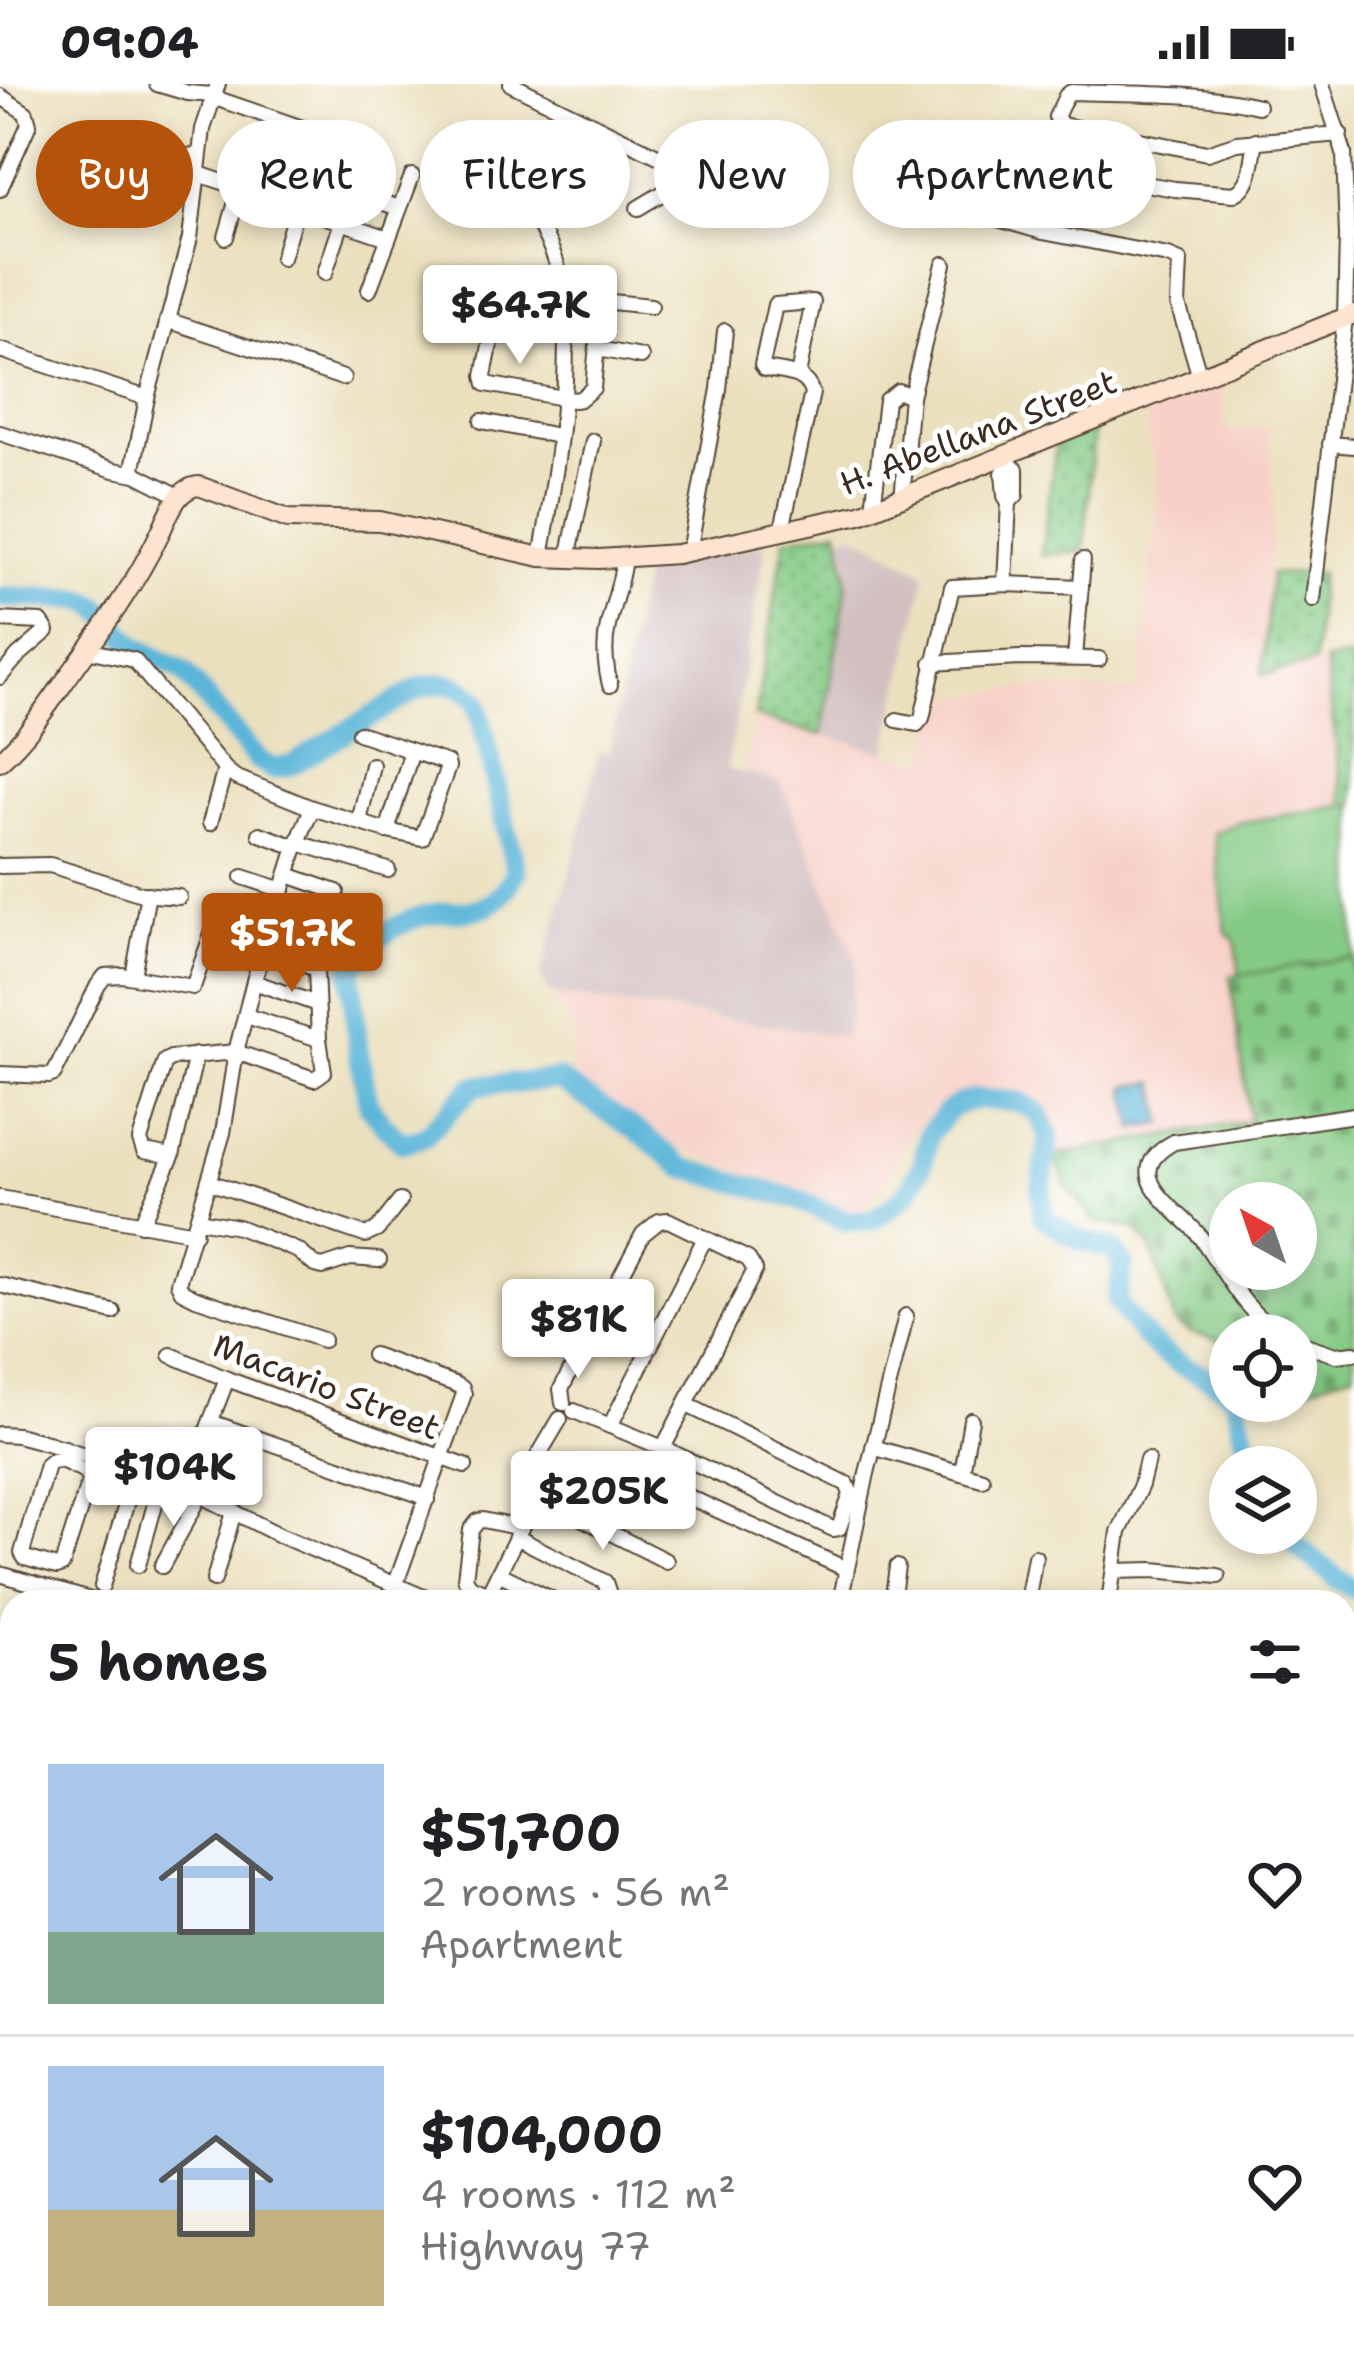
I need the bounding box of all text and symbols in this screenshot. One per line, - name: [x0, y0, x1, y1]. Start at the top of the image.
- text: 09:04: [60, 12, 199, 72]
- chip: Buy: [36, 120, 193, 228]
- chip: Rent: [217, 120, 396, 228]
- chip: Filters: [420, 120, 630, 228]
- chip: New: [654, 120, 829, 228]
- chip: Apartment: [853, 120, 1156, 228]
- pin: $64.7K: [422, 265, 618, 367]
- text: $64.7K: [450, 278, 590, 330]
- street label: H. Abellana Street: [833, 359, 1123, 506]
- pin: $51.7K: [194, 893, 390, 995]
- text: $51.7K: [229, 906, 355, 958]
- north arrow: [1209, 1182, 1317, 1290]
- map controls: [1209, 1182, 1317, 1554]
- pin: $81K: [507, 1279, 649, 1381]
- text: $81K: [529, 1292, 627, 1344]
- button: locate: [1209, 1314, 1317, 1422]
- street label: Macario Street: [207, 1323, 447, 1450]
- pin: $104K: [90, 1427, 258, 1529]
- text: $104K: [112, 1440, 236, 1492]
- button: layers: [1209, 1446, 1317, 1554]
- pin: $205K: [519, 1451, 687, 1553]
- text: $205K: [538, 1464, 668, 1516]
- text: 5 homes: [48, 1628, 268, 1696]
- icon: filters: [1242, 1629, 1308, 1695]
- text: $51,700: [420, 1798, 621, 1866]
- icon: home: [144, 1812, 288, 1956]
- icon: heart: [1242, 1851, 1308, 1917]
- text: 2 rooms · 56 m²: [420, 1866, 730, 1918]
- text: Apartment: [420, 1918, 623, 1970]
- text: $104,000: [420, 2100, 663, 2168]
- icon: home: [144, 2114, 288, 2258]
- icon: heart: [1242, 2153, 1308, 2219]
- text: 4 rooms · 112 m²: [420, 2168, 736, 2220]
- text: Highway 77: [420, 2220, 651, 2272]

